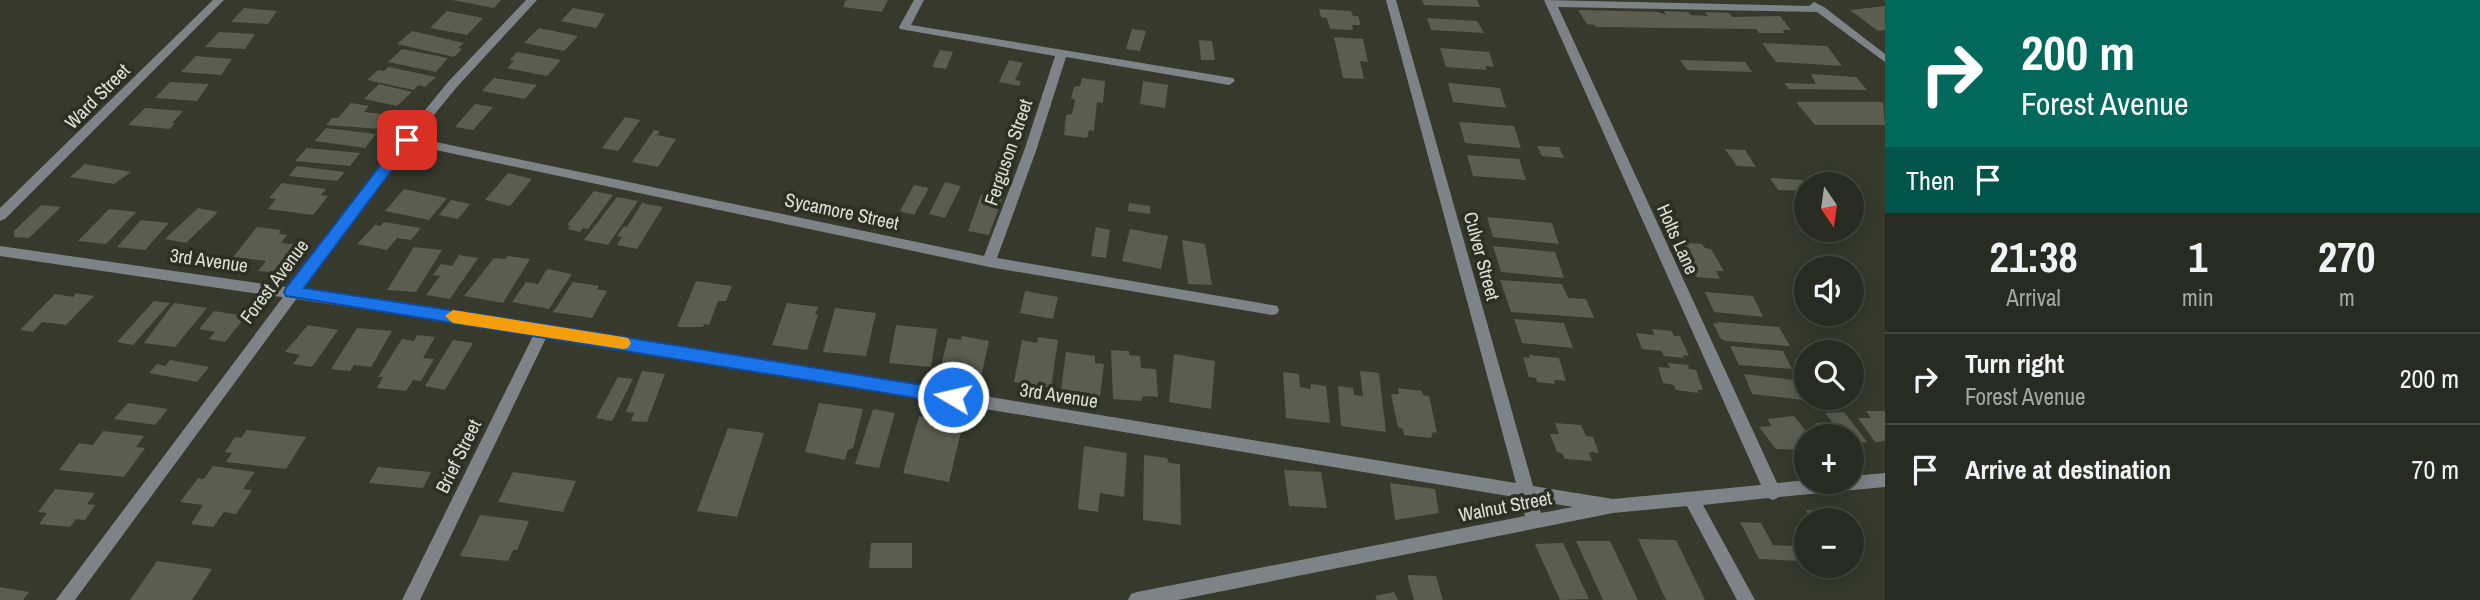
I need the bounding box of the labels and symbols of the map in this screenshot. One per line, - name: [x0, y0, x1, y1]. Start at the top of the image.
- street label: Ward Street: [59, 57, 136, 134]
- street label: Ferguson Street: [978, 95, 1039, 209]
- pin: [377, 110, 437, 170]
- north arrow: [1794, 172, 1864, 242]
- street label: Sycamore Street: [783, 186, 902, 236]
- street label: Holts Lane: [1651, 200, 1705, 278]
- street label: Culver Street: [1458, 209, 1506, 304]
- street label: Forest Avenue: [234, 233, 314, 329]
- street label: 3rd Avenue: [168, 242, 250, 278]
- position arrow: [916, 360, 990, 434]
- street label: 3rd Avenue: [1018, 376, 1100, 414]
- street label: Brief Street: [429, 414, 487, 497]
- street label: Walnut Street: [1456, 484, 1554, 528]

